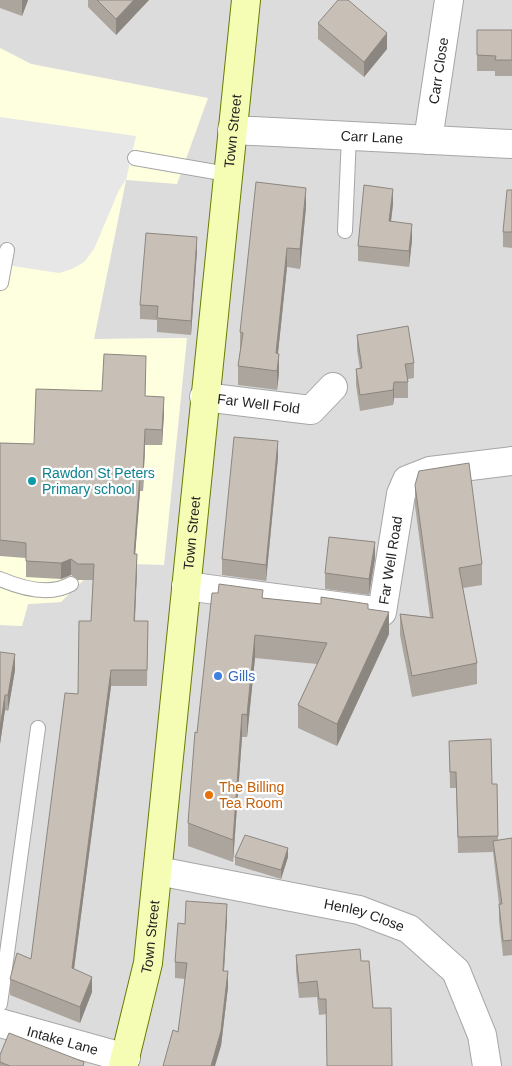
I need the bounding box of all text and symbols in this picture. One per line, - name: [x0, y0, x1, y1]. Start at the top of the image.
- street label: Carr Close: [426, 36, 451, 105]
- street label: Town Street: [221, 94, 244, 169]
- street label: Carr Lane: [340, 127, 404, 147]
- street label: Far Well Fold: [216, 391, 301, 417]
- place label: Rawdon St Peters Primary school: [42, 465, 155, 497]
- marker: Rawdon St Peters Primary school: [26, 475, 38, 487]
- street label: Town Street: [180, 495, 203, 571]
- street label: Far Well Road: [375, 515, 405, 606]
- place label: Gills: [228, 668, 255, 684]
- marker: Gills: [212, 670, 224, 682]
- place label: The Billing Tea Room: [219, 779, 284, 811]
- marker: The Billing Tea Room: [203, 789, 215, 801]
- street label: Henley Close: [323, 895, 407, 935]
- street label: Town Street: [138, 899, 162, 976]
- street label: Intake Lane: [25, 1023, 100, 1058]

